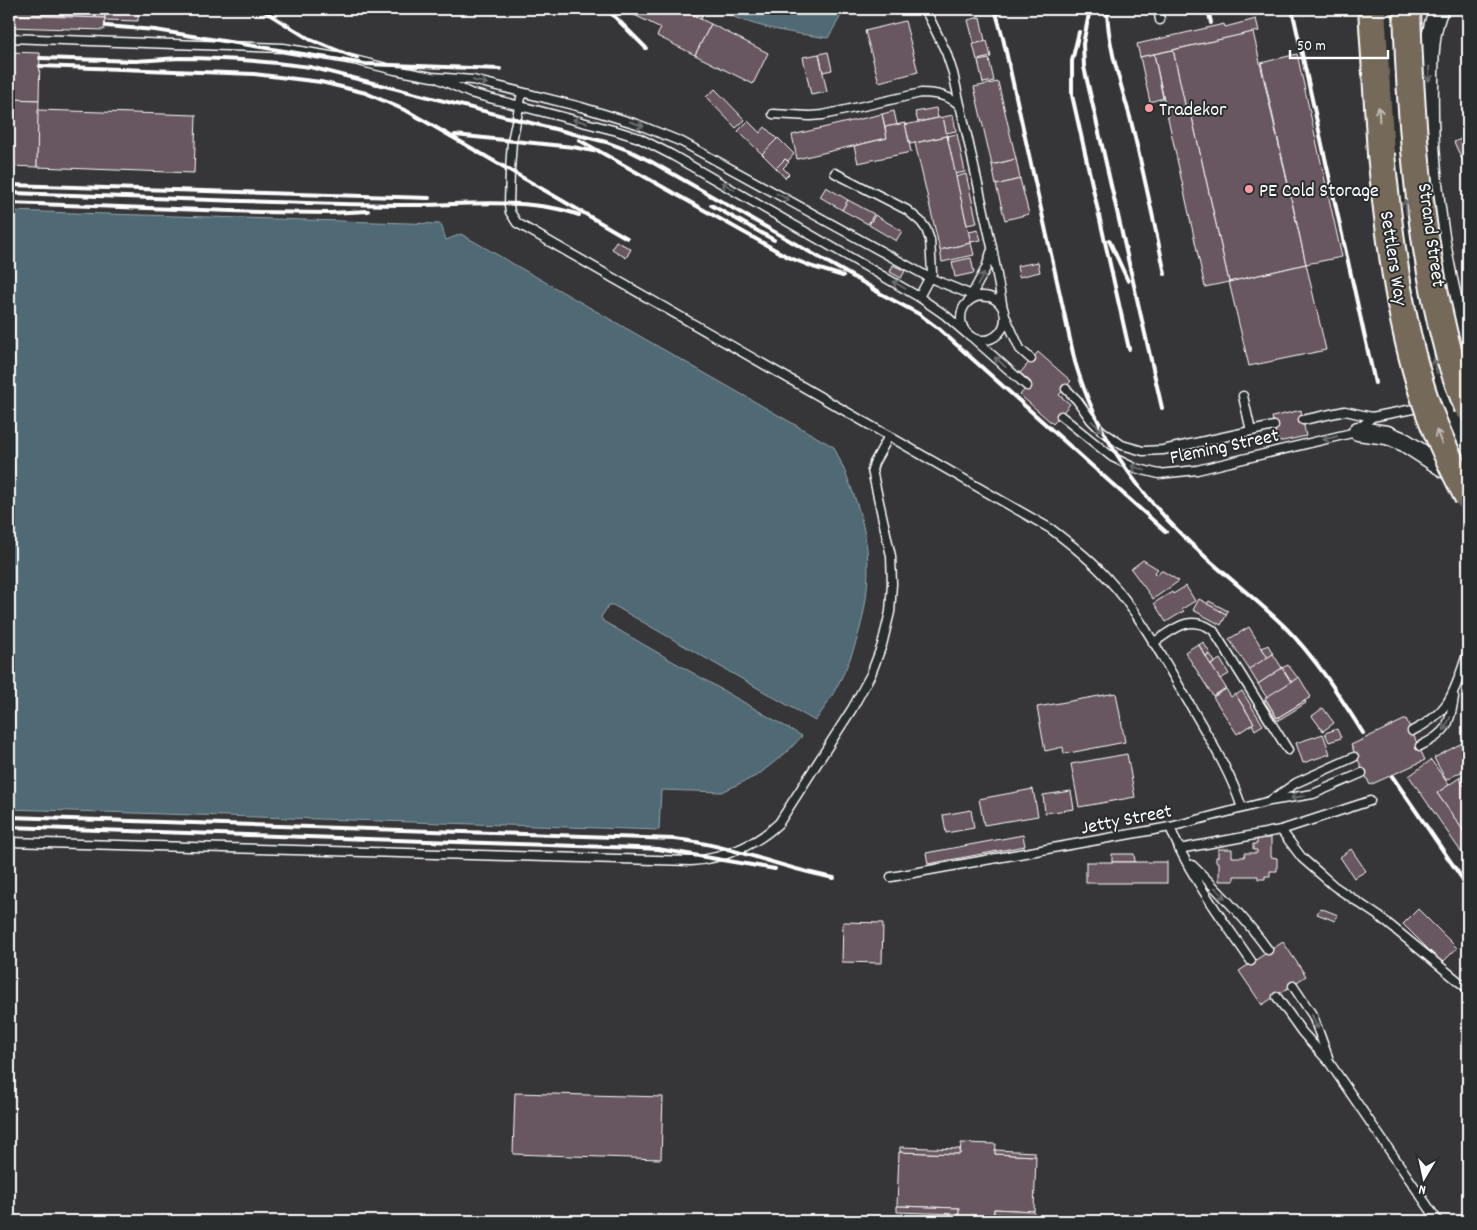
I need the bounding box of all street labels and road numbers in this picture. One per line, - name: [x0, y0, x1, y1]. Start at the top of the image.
- street label: Strand Street: [1409, 182, 1451, 289]
- street label: Settlers Way: [1371, 209, 1413, 309]
- street label: Fleming Street: [1167, 423, 1282, 473]
- street label: Jetty Street: [1079, 798, 1174, 843]

